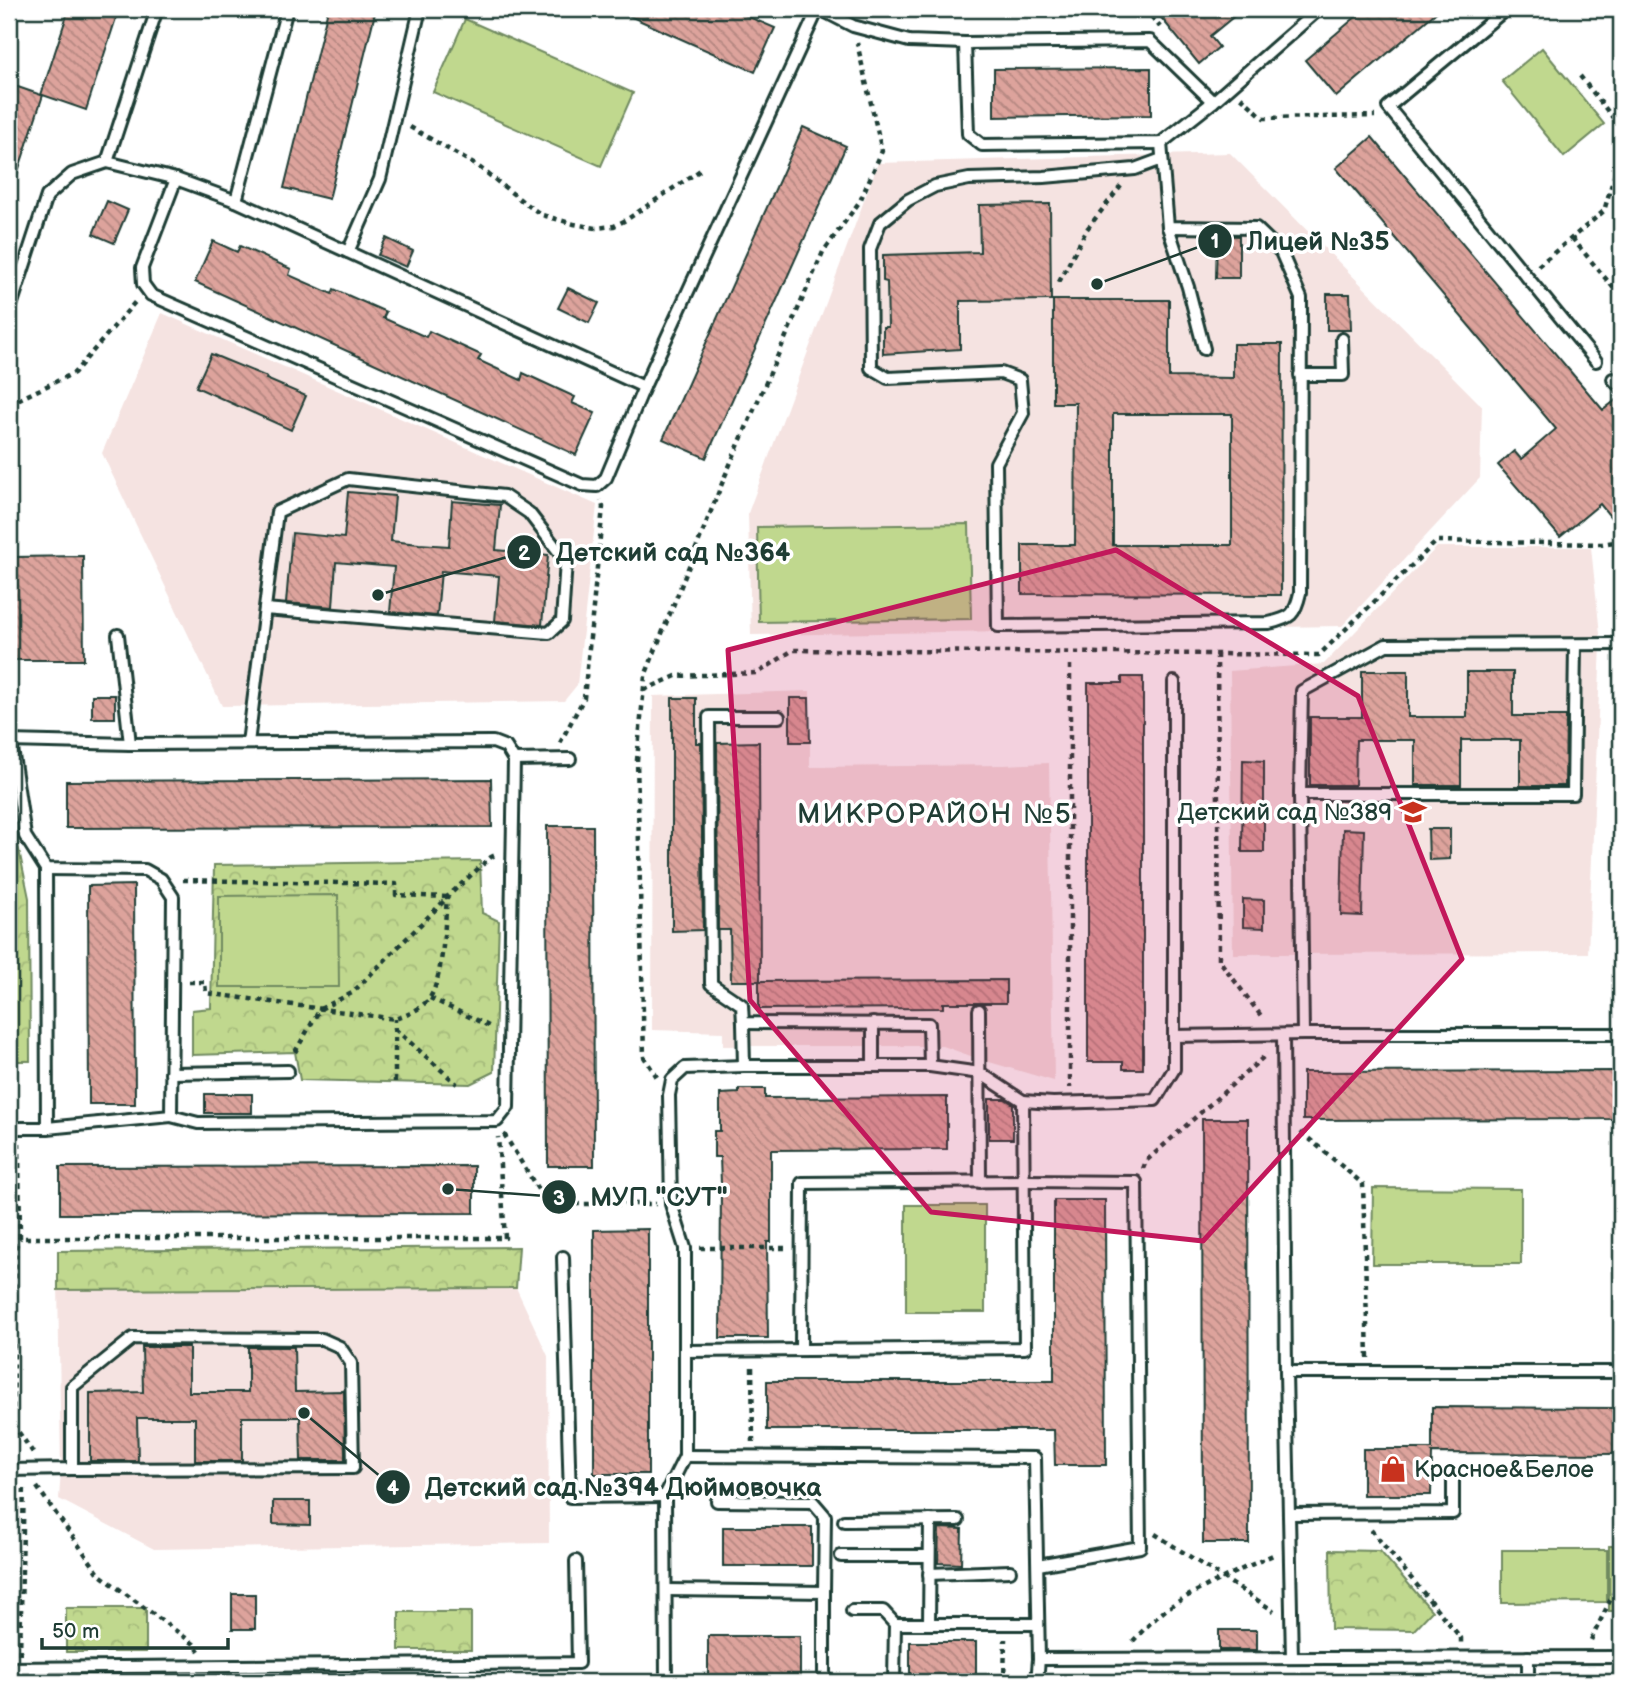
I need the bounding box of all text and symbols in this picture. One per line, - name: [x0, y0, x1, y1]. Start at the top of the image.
- callout: Лицей №35: [1198, 217, 1404, 264]
- text: Лицей №35: [1245, 227, 1390, 258]
- text: 1: [1211, 229, 1219, 254]
- callout: Детский сад №364: [507, 529, 804, 576]
- text: Детский сад №364: [556, 538, 790, 569]
- text: 2: [518, 541, 531, 566]
- school or university icon: Детский сад №389: [1398, 797, 1428, 827]
- district label: МИКРОРАЙОН №5: [797, 798, 1073, 831]
- place label: Детский сад №389: [1177, 798, 1392, 827]
- callout: МУП "СУТ": [541, 1174, 742, 1221]
- text: МУП "СУТ": [590, 1183, 728, 1214]
- text: 3: [553, 1186, 565, 1211]
- shop icon: Красное&Белое: [1378, 1454, 1408, 1484]
- place label: Красное&Белое: [1414, 1455, 1594, 1484]
- callout: Детский сад №394 Дюймовочка: [375, 1464, 835, 1511]
- text: Детский сад №394 Дюймовочка: [425, 1473, 822, 1504]
- text: 4: [387, 1476, 400, 1501]
- scale bar: [42, 1607, 228, 1651]
- text: 50 m: [52, 1619, 99, 1644]

